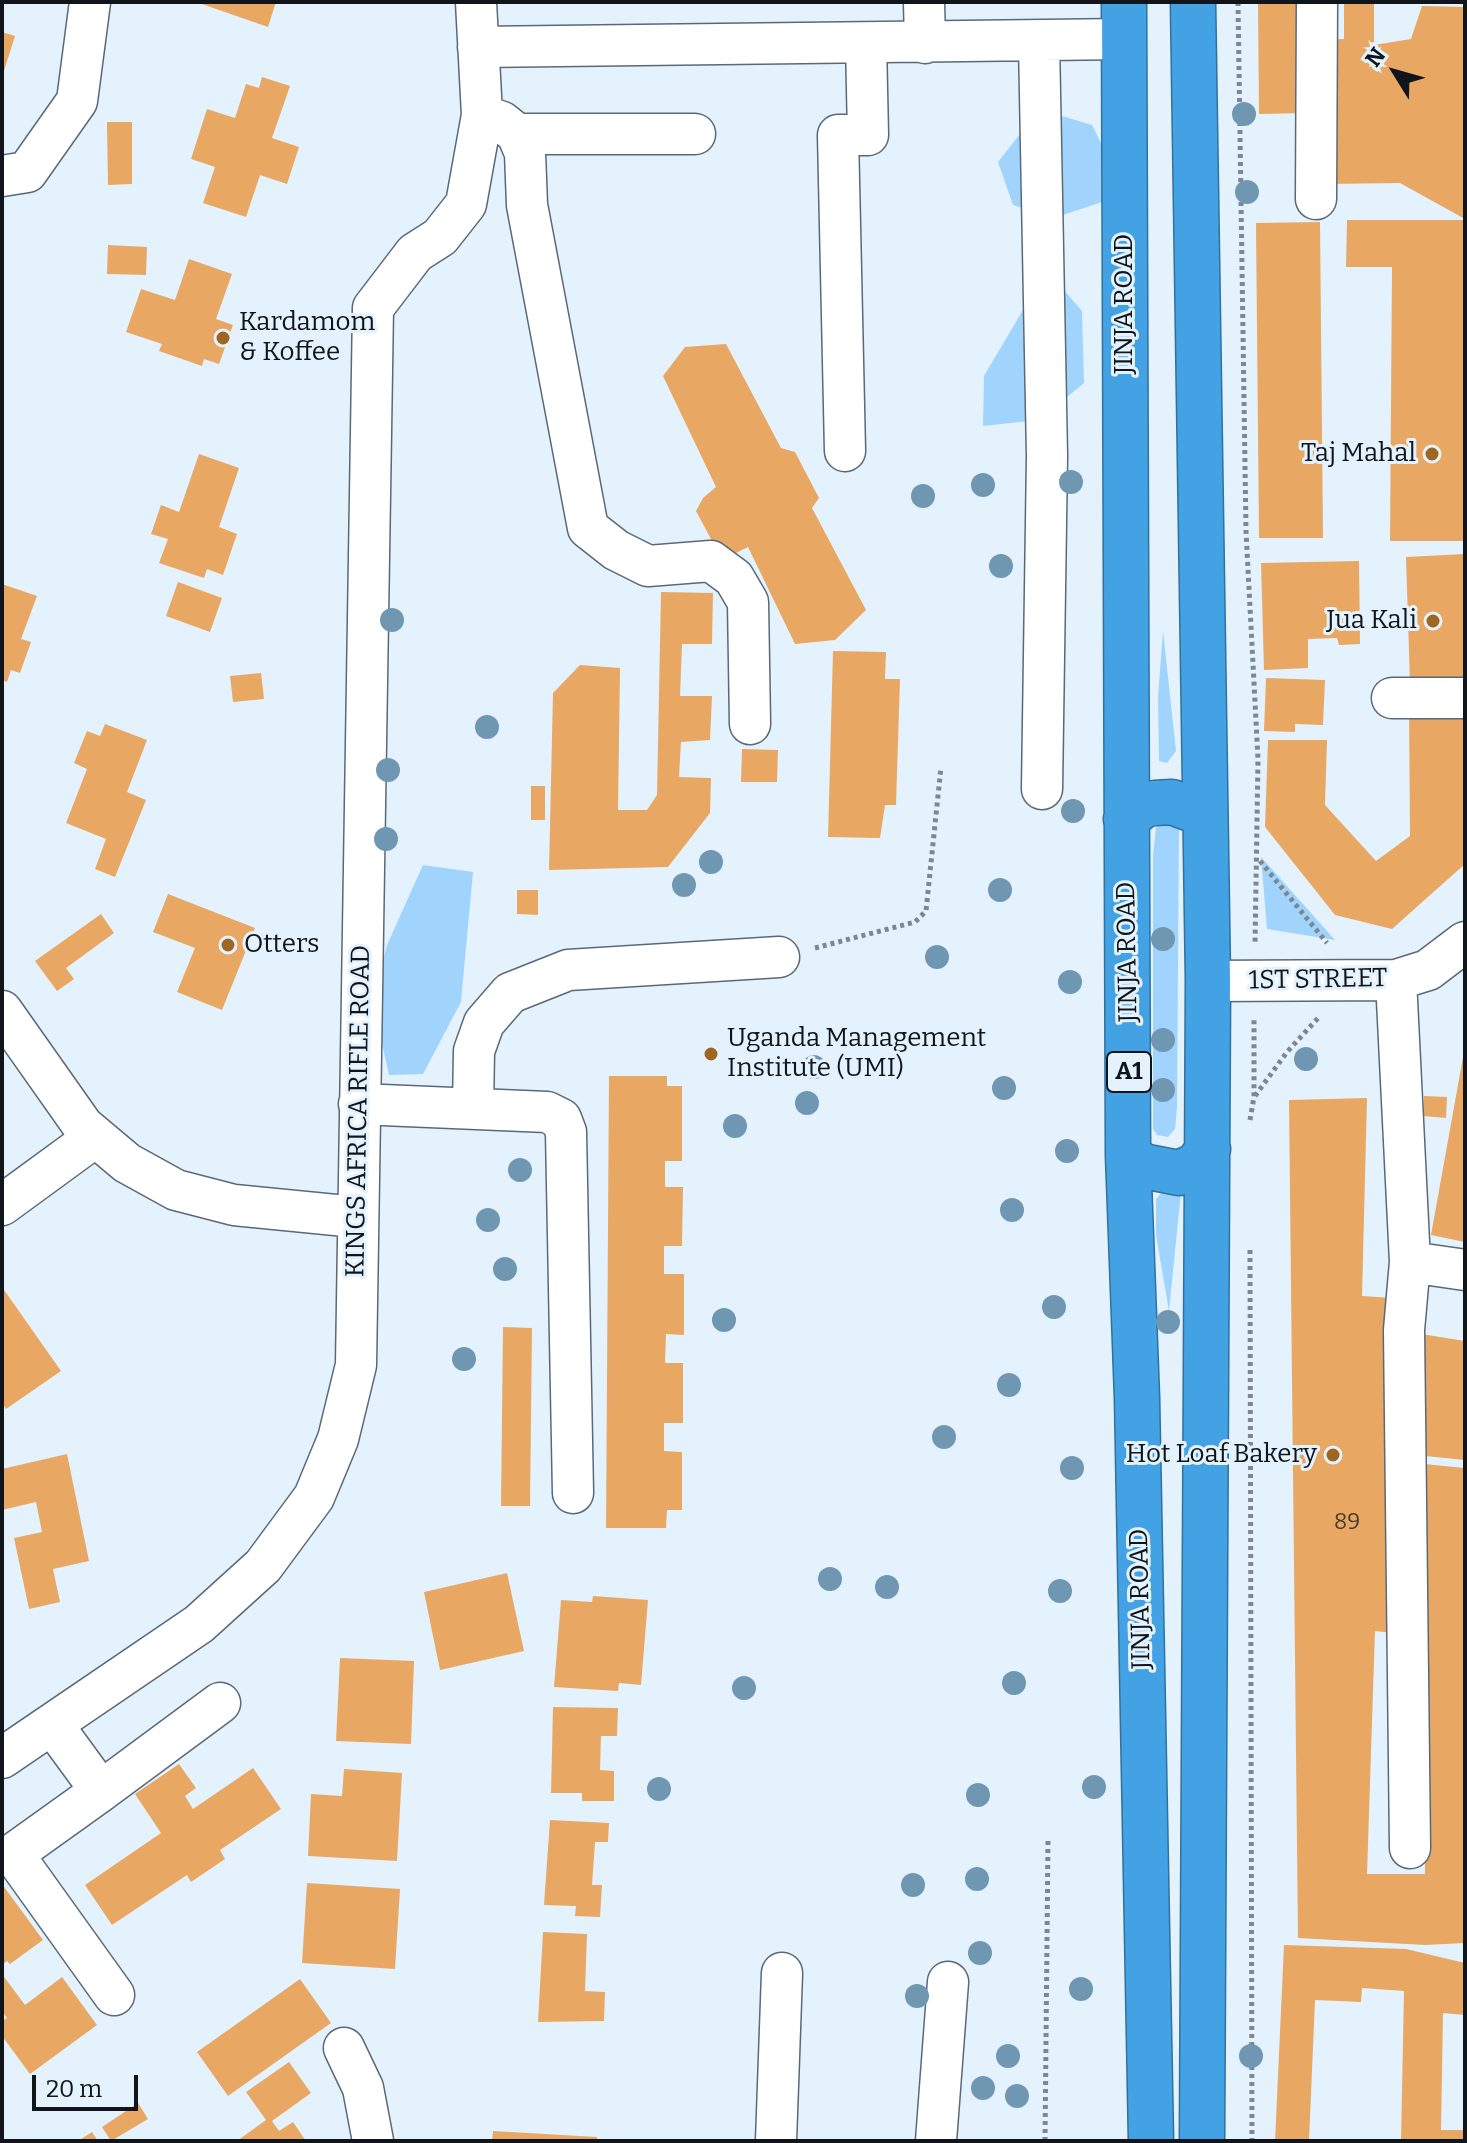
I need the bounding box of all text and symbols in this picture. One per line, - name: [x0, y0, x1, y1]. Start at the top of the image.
- north arrow: [1355, 32, 1435, 112]
- text: N: [1360, 42, 1391, 72]
- street label: JINJA ROAD: [1109, 234, 1141, 374]
- place label: Kardamom & Koffee: [239, 307, 375, 368]
- marker: Kardamom & Koffee: [214, 329, 232, 347]
- place label: Taj Mahal: [1301, 438, 1416, 470]
- marker: Taj Mahal: [1423, 445, 1441, 463]
- place label: Jua Kali: [1326, 605, 1417, 637]
- marker: Jua Kali: [1424, 612, 1442, 630]
- street label: JINJA ROAD: [1111, 881, 1145, 1023]
- place label: Otters: [244, 929, 319, 961]
- marker: Otters: [219, 936, 237, 954]
- street label: KINGS AFRICA RIFLE ROAD: [341, 945, 377, 1277]
- street label: 1ST STREET: [1248, 963, 1388, 997]
- place label: Uganda Management Institute (UMI): [727, 1023, 986, 1084]
- marker: Uganda Management Institute (UMI): [702, 1045, 720, 1063]
- road number: A1: [1107, 1052, 1151, 1092]
- place label: Hot Loaf Bakery: [1126, 1439, 1317, 1471]
- marker: Hot Loaf Bakery: [1324, 1446, 1342, 1464]
- house number: 89: [1334, 1510, 1360, 1536]
- street label: JINJA ROAD: [1124, 1528, 1158, 1670]
- scale bar: [36, 2059, 142, 2109]
- text: 20 m: [46, 2075, 102, 2103]

